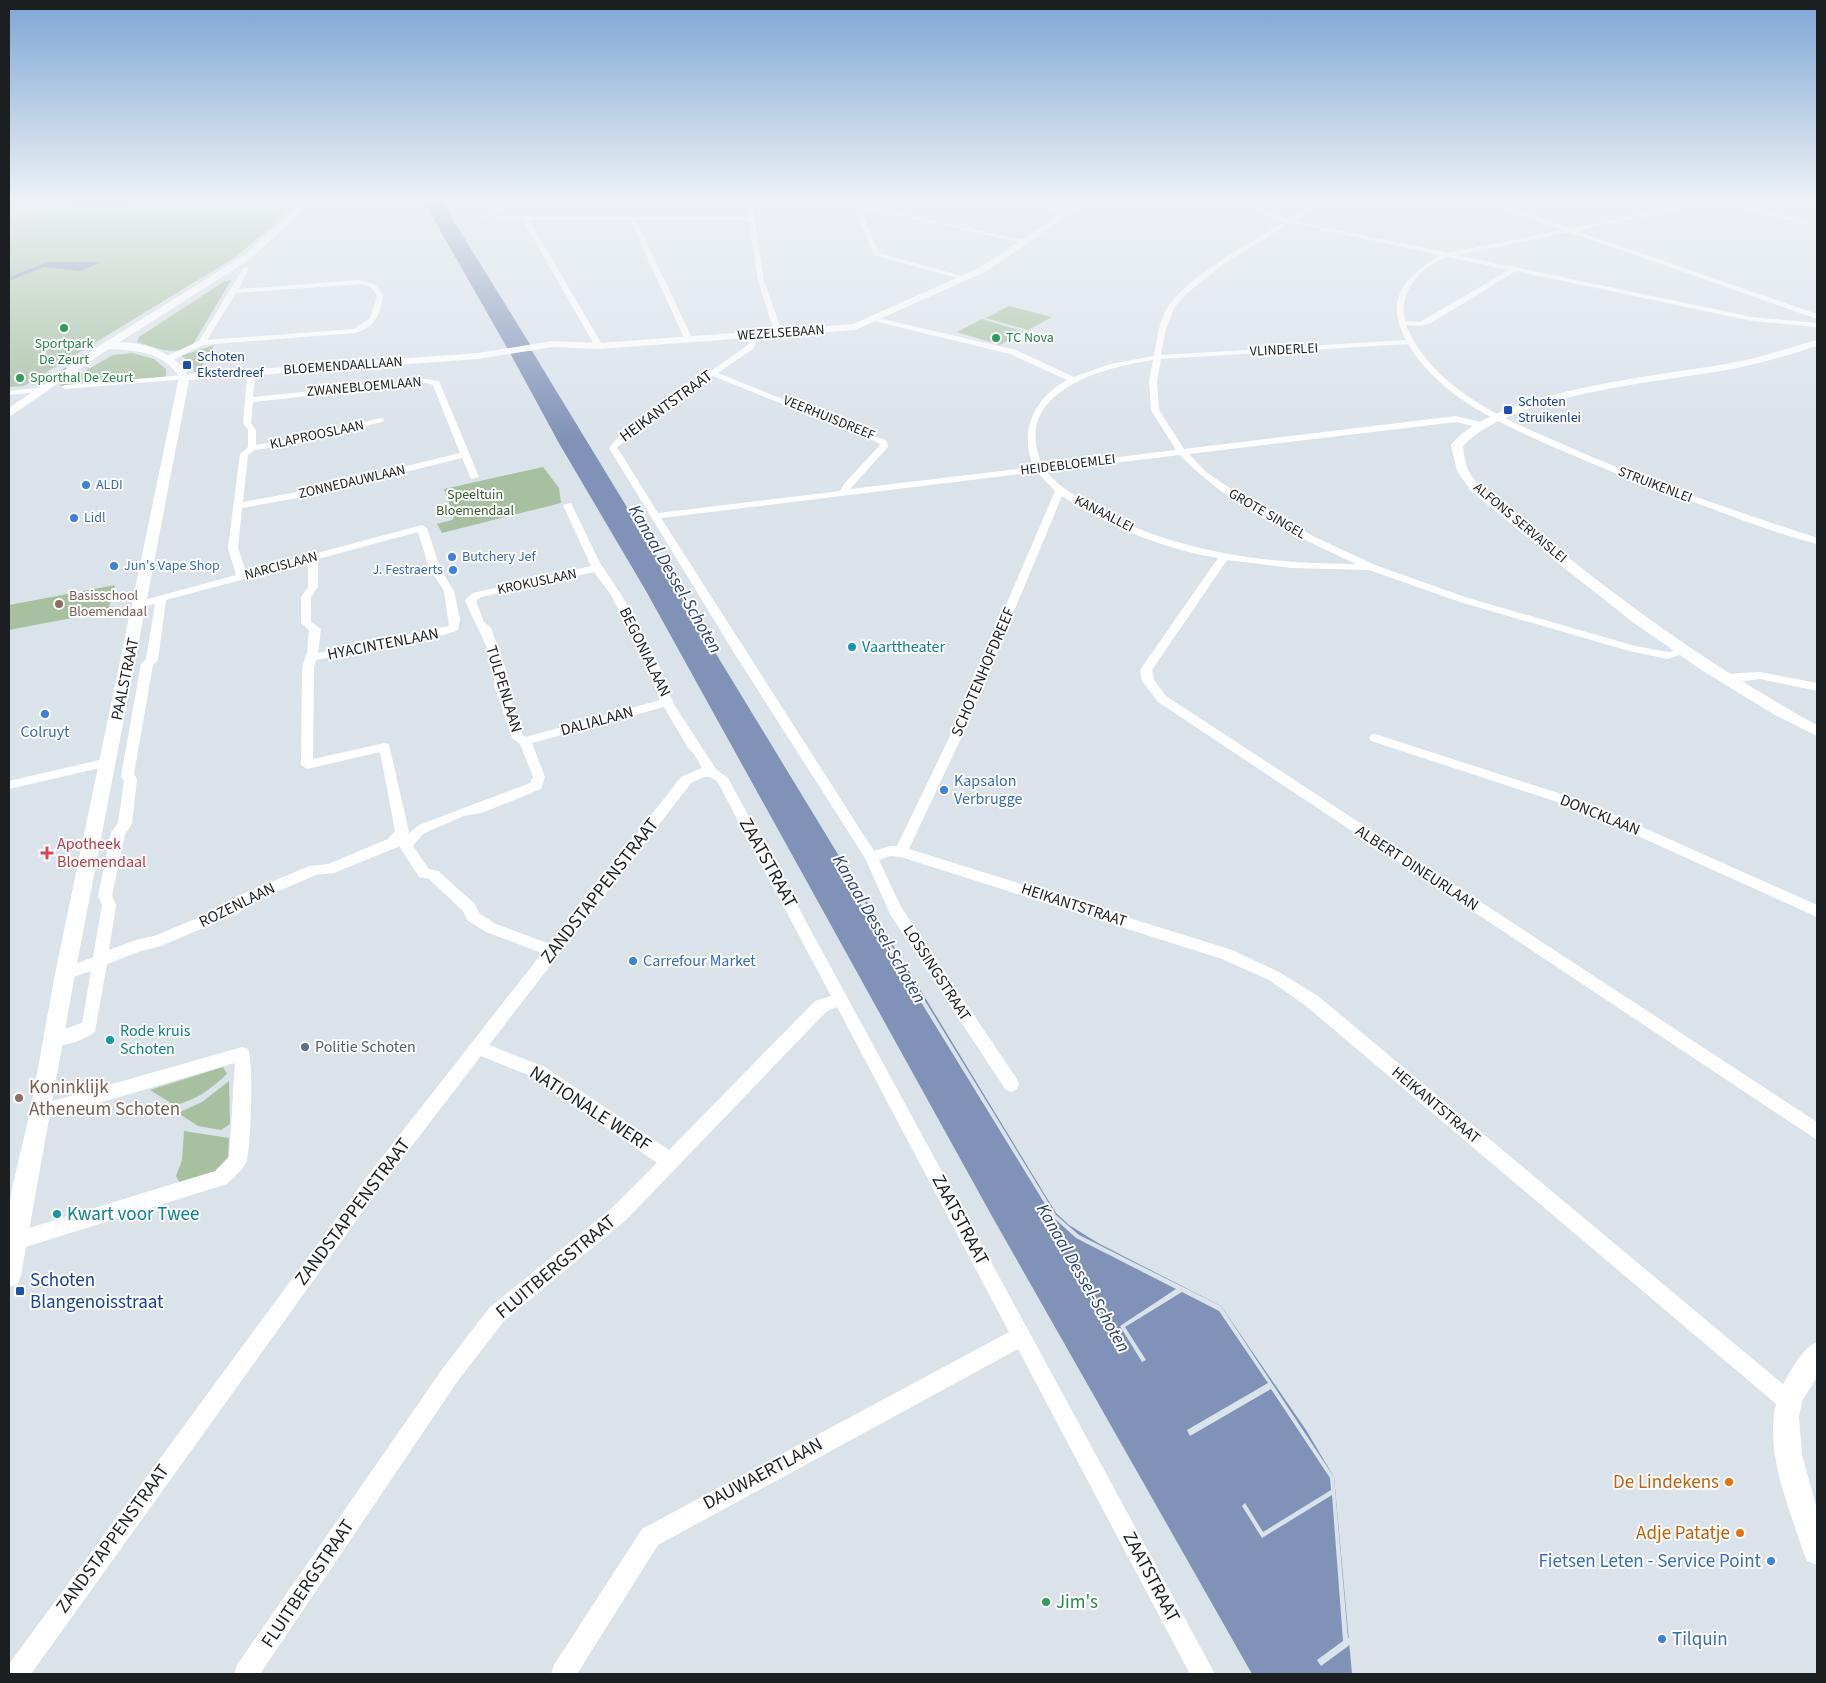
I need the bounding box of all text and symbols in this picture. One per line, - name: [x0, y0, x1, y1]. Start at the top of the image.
- street label: WEZELSEBAAN: [737, 320, 825, 346]
- marker: Sportpark De Zeurt: [58, 322, 70, 334]
- place label: TC Nova: [1006, 328, 1054, 348]
- marker: TC Nova: [990, 332, 1002, 344]
- place label: Sportpark De Zeurt: [35, 334, 93, 370]
- street label: VLINDERLEI: [1249, 338, 1319, 362]
- place label: Schoten Eksterdreef: [197, 347, 264, 383]
- street label: BLOEMENDAALLAAN: [283, 352, 403, 380]
- marker: Schoten Eksterdreef: [181, 359, 193, 371]
- street label: HEIKANTSTRAAT: [615, 365, 717, 447]
- place label: Sporthal De Zeurt: [30, 368, 133, 388]
- marker: Sporthal De Zeurt: [14, 372, 26, 384]
- street label: ZWANEBLOEMLAAN: [306, 372, 422, 402]
- street label: VEERHUISDREEF: [780, 390, 878, 446]
- place label: Schoten Struikenlei: [1518, 392, 1581, 428]
- marker: Schoten Struikenlei: [1502, 404, 1514, 416]
- street label: KLAPROOSLAAN: [268, 415, 366, 455]
- street label: HEIDEBLOEMLEI: [1019, 449, 1117, 481]
- street label: ZONNEDAUWLAAN: [297, 460, 407, 504]
- street label: STRUIKENLEI: [1615, 462, 1695, 508]
- place label: ALDI: [96, 475, 123, 495]
- street label: ALFONS SERVAISLEI: [1469, 478, 1571, 568]
- marker: ALDI: [80, 479, 92, 491]
- street label: GROTE SINGEL: [1225, 484, 1310, 544]
- park label: Speeltuin Bloemendaal: [436, 485, 514, 521]
- street label: KANAALLEI: [1071, 490, 1137, 538]
- water label: Kanaal Dessel-Schoten: [622, 500, 728, 658]
- place label: Lidl: [84, 508, 106, 528]
- marker: Lidl: [68, 512, 80, 524]
- street label: NARCISLAAN: [242, 547, 320, 585]
- place label: Butchery Jef: [462, 547, 537, 567]
- marker: Butchery Jef: [446, 551, 458, 563]
- place label: Jun's Vape Shop: [124, 556, 220, 576]
- marker: Jun's Vape Shop: [108, 560, 120, 572]
- place label: J. Festraerts: [373, 560, 443, 580]
- marker: J. Festraerts: [447, 564, 459, 576]
- street label: KROKUSLAAN: [495, 564, 579, 600]
- place label: Basisschool Bloemendaal: [69, 586, 147, 622]
- marker: Basisschool Bloemendaal: [53, 598, 65, 610]
- street label: BEGONIALAAN: [614, 604, 676, 700]
- street label: SCHOTENHOFDREEF: [946, 604, 1020, 740]
- street label: HYACINTENLAAN: [326, 622, 440, 666]
- street label: PAALSTRAAT: [106, 635, 145, 722]
- place label: Vaarttheater: [862, 636, 945, 658]
- marker: Vaarttheater: [846, 641, 858, 653]
- street label: TULPENLAAN: [480, 643, 528, 735]
- street label: DALIALAAN: [558, 701, 636, 741]
- marker: Colruyt: [39, 708, 51, 720]
- place label: Colruyt: [20, 721, 70, 743]
- place label: Kapsalon Verbrugge: [954, 770, 1023, 810]
- marker: Kapsalon Verbrugge: [938, 784, 950, 796]
- street label: DONCKLAAN: [1557, 789, 1643, 841]
- street label: ZANDSTAPPENSTRAAT: [535, 813, 665, 969]
- street label: ZAATSTRAAT: [732, 813, 804, 913]
- street label: ALBERT DINEURLAAN: [1351, 820, 1483, 916]
- place label: Apotheek Bloemendaal: [57, 833, 146, 873]
- marker: Apotheek Bloemendaal: [41, 847, 53, 859]
- water label: Kanaal Dessel-Schoten: [826, 850, 932, 1008]
- street label: ROZENLAAN: [195, 877, 279, 933]
- street label: HEIKANTSTRAAT: [1018, 878, 1130, 933]
- street label: LOSSINGSTRAAT: [898, 921, 976, 1026]
- place label: Carrefour Market: [643, 950, 756, 972]
- marker: Carrefour Market: [627, 955, 639, 967]
- place label: Rode kruis Schoten: [120, 1020, 191, 1060]
- marker: Rode kruis Schoten: [104, 1034, 116, 1046]
- place label: Politie Schoten: [315, 1036, 416, 1058]
- marker: Politie Schoten: [299, 1041, 311, 1053]
- street label: NATIONALE WERF: [524, 1060, 656, 1158]
- street label: HEIKANTSTRAAT: [1387, 1061, 1486, 1149]
- place label: Koninklijk Atheneum Schoten: [29, 1074, 180, 1123]
- marker: Koninklijk Atheneum Schoten: [13, 1092, 25, 1104]
- street label: ZANDSTAPPENSTRAAT: [289, 1133, 417, 1291]
- street label: ZAATSTRAAT: [925, 1170, 995, 1270]
- water label: Kanaal Dessel-Schoten: [1030, 1199, 1136, 1357]
- place label: Kwart voor Twee: [67, 1201, 199, 1228]
- marker: Kwart voor Twee: [51, 1208, 63, 1220]
- street label: FLUITBERGSTRAAT: [490, 1209, 622, 1325]
- place label: Schoten Blangenoisstraat: [30, 1267, 164, 1316]
- marker: Schoten Blangenoisstraat: [14, 1285, 26, 1297]
- street label: DAUWAERTLAAN: [698, 1431, 828, 1517]
- street label: ZANDSTAPPENSTRAAT: [50, 1459, 176, 1619]
- place label: De Lindekens: [1613, 1469, 1719, 1496]
- marker: De Lindekens: [1723, 1476, 1735, 1488]
- street label: FLUITBERGSTRAAT: [255, 1514, 361, 1654]
- place label: Adje Patatje: [1636, 1520, 1730, 1547]
- street label: ZAATSTRAAT: [1116, 1527, 1186, 1627]
- marker: Adje Patatje: [1734, 1527, 1746, 1539]
- place label: Fietsen Leten - Service Point: [1538, 1548, 1762, 1575]
- marker: Fietsen Leten - Service Point: [1765, 1555, 1777, 1567]
- place label: Jim's: [1056, 1589, 1098, 1616]
- marker: Jim's: [1040, 1596, 1052, 1608]
- place label: Tilquin: [1672, 1626, 1728, 1653]
- marker: Tilquin: [1656, 1633, 1668, 1645]

